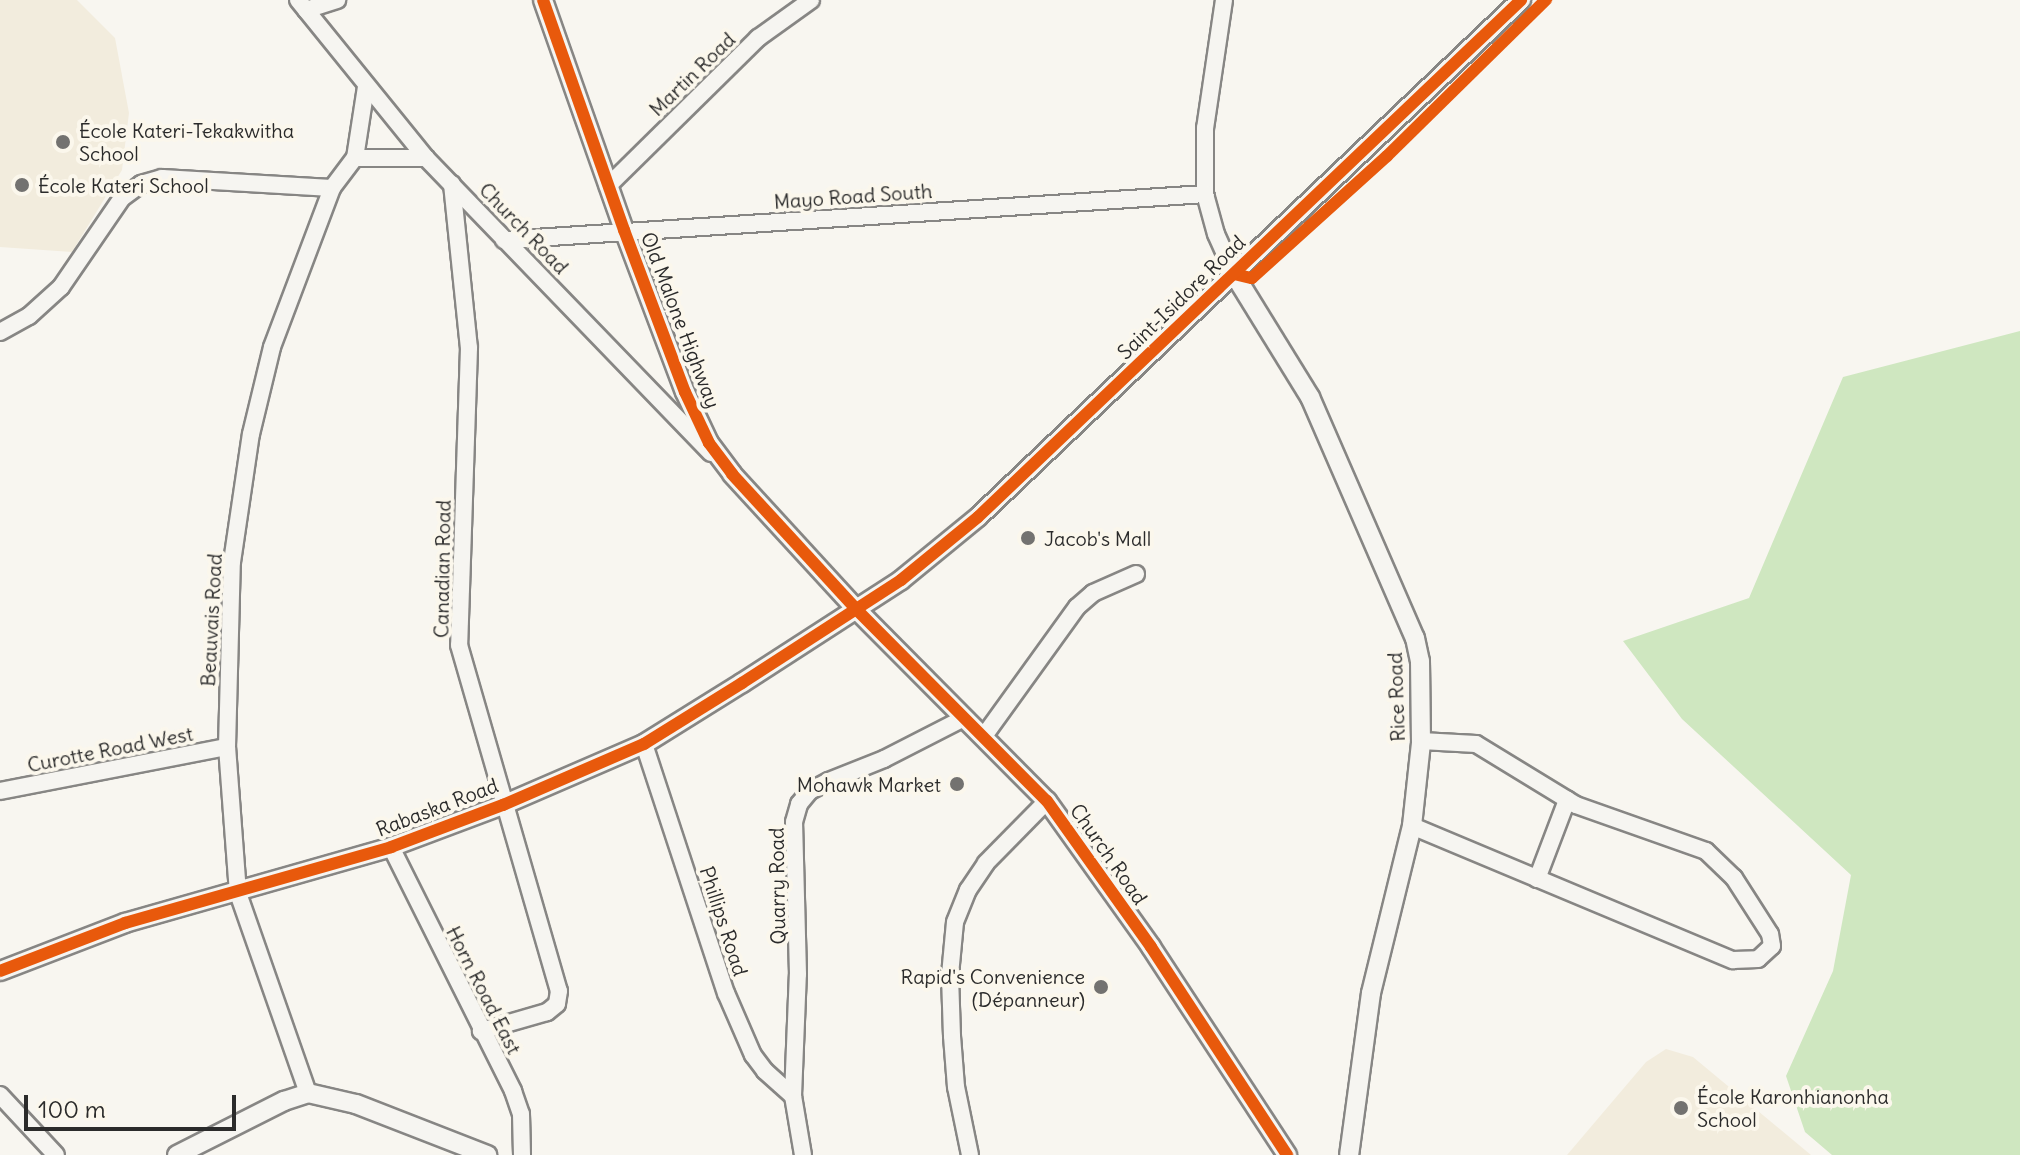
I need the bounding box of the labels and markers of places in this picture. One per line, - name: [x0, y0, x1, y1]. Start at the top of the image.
- place label: École Kateri-Tekakwitha School: [79, 118, 294, 165]
- marker: École Kateri-Tekakwitha School: [54, 133, 72, 151]
- place label: École Kateri School: [38, 173, 209, 197]
- marker: École Kateri School: [13, 176, 31, 194]
- place label: Jacob's Mall: [1044, 526, 1151, 550]
- marker: Jacob's Mall: [1019, 529, 1037, 547]
- place label: Mohawk Market: [797, 772, 941, 796]
- marker: Mohawk Market: [948, 775, 966, 793]
- place label: Rapid's Convenience (Dépanneur): [901, 964, 1085, 1011]
- marker: Rapid's Convenience (Dépanneur): [1092, 978, 1110, 996]
- place label: École Karonhianonha School: [1697, 1084, 1889, 1131]
- marker: École Karonhianonha School: [1672, 1099, 1690, 1117]

